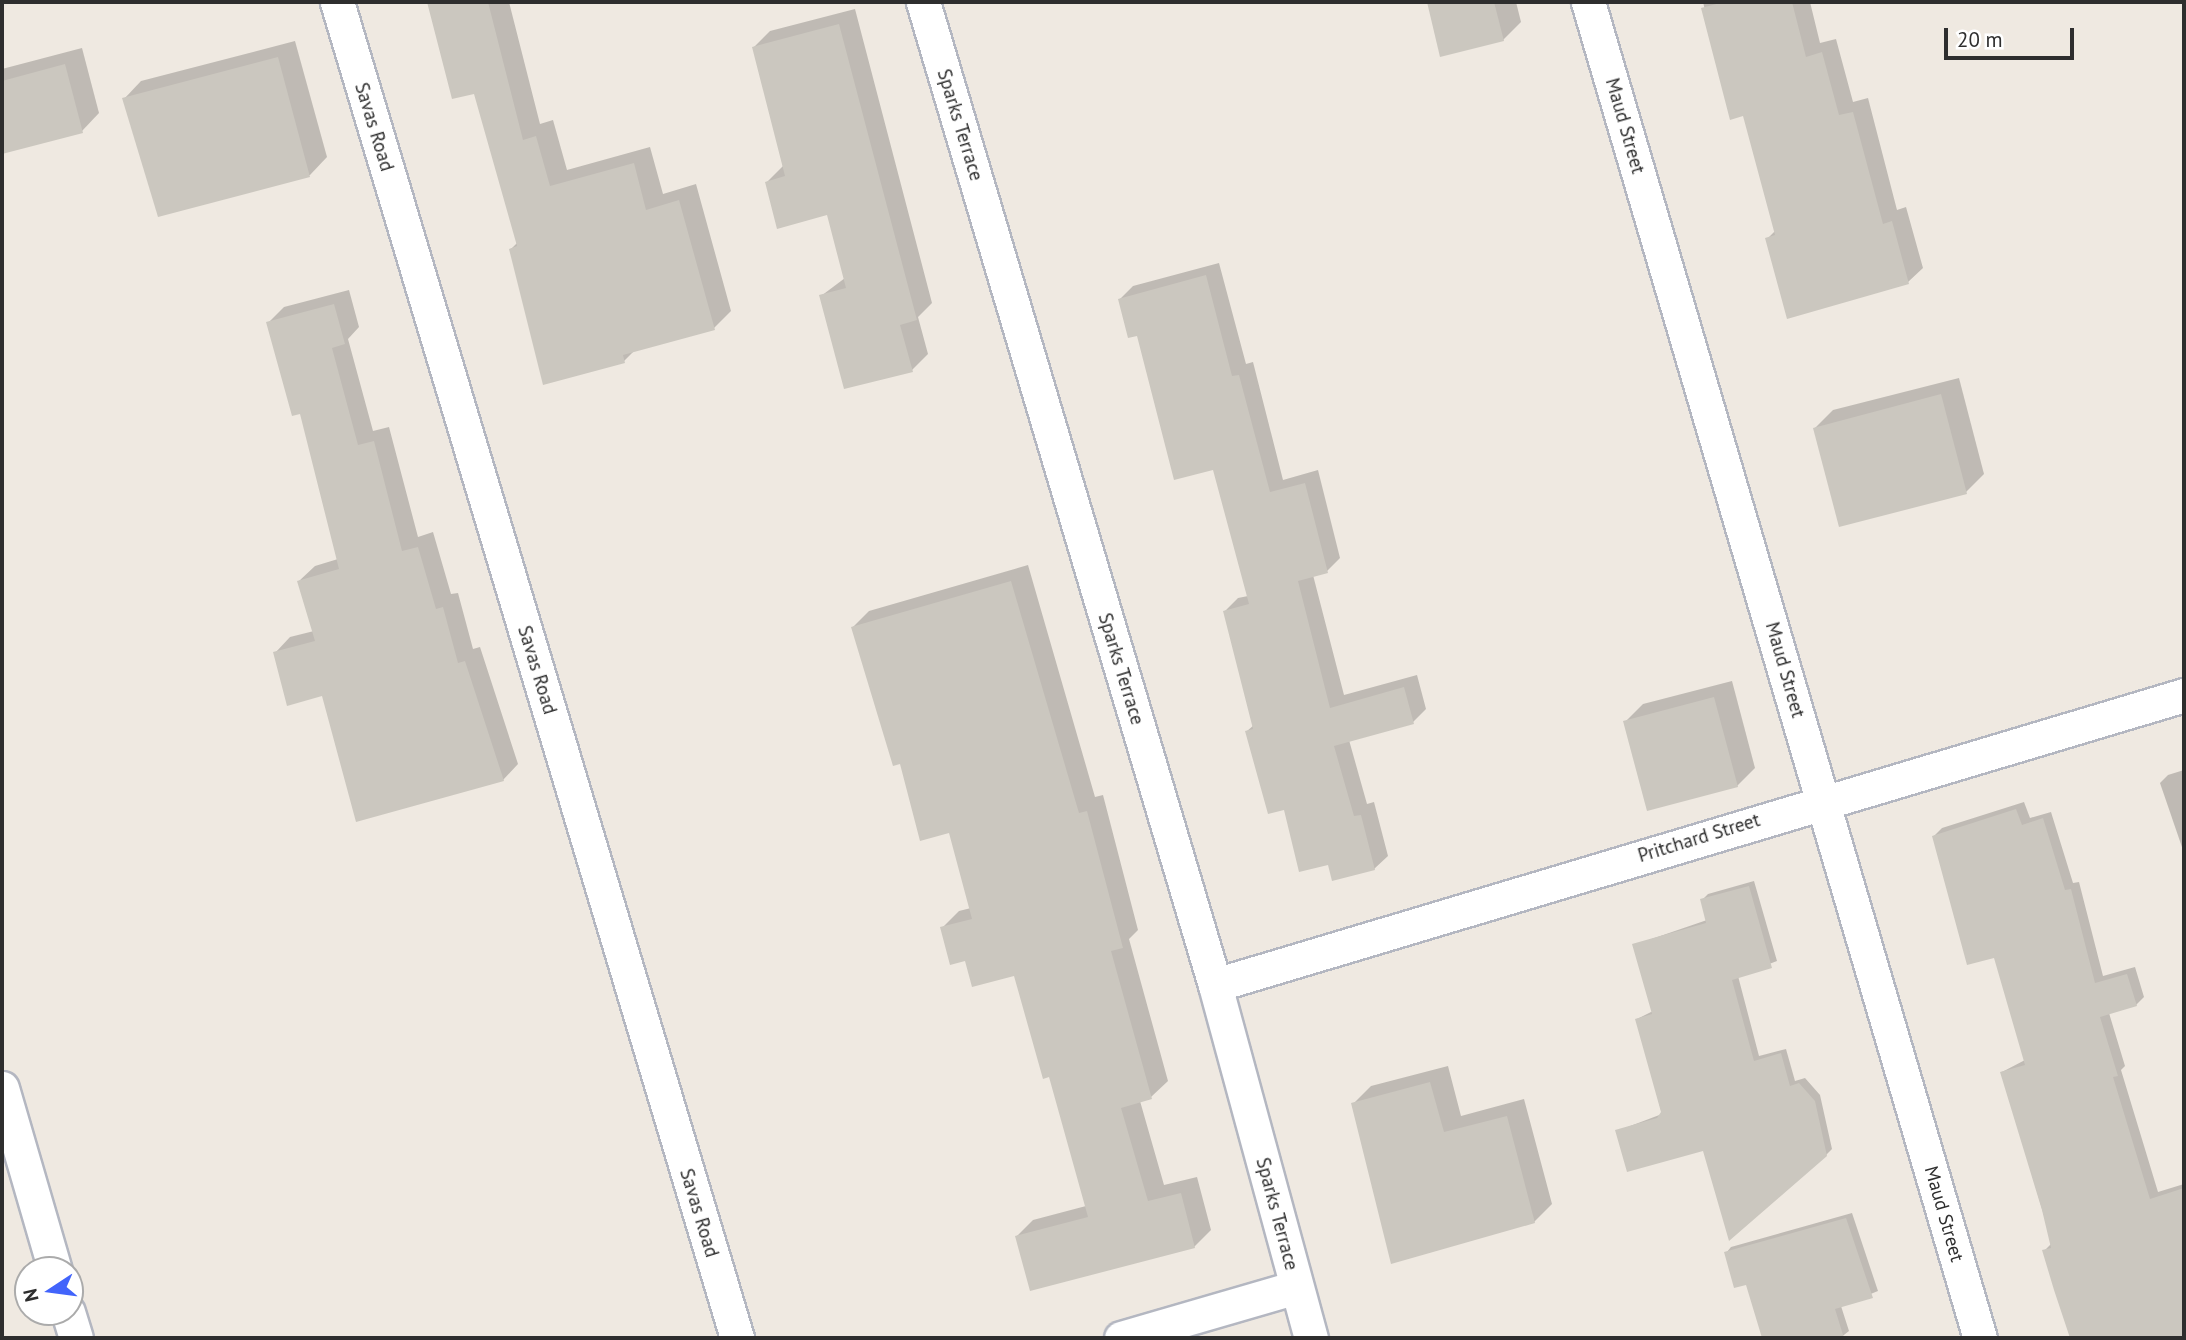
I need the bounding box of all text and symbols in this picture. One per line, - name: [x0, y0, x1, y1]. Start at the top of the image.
- scale bar: [1948, 14, 2078, 58]
- text: 20 m: [1957, 26, 2003, 53]
- street label: Sparks Terrace: [932, 66, 988, 184]
- street label: Maud Street: [1600, 76, 1650, 176]
- street label: Savas Road: [350, 80, 398, 174]
- street label: Sparks Terrace: [1093, 610, 1149, 728]
- street label: Maud Street: [1760, 620, 1810, 720]
- street label: Savas Road: [513, 623, 561, 717]
- street label: Pritchard Street: [1635, 809, 1763, 867]
- street label: Sparks Terrace: [1251, 1155, 1303, 1273]
- street label: Maud Street: [1919, 1164, 1969, 1264]
- street label: Savas Road: [675, 1166, 723, 1260]
- north arrow: [14, 1256, 84, 1326]
- text: N: [17, 1287, 44, 1304]

